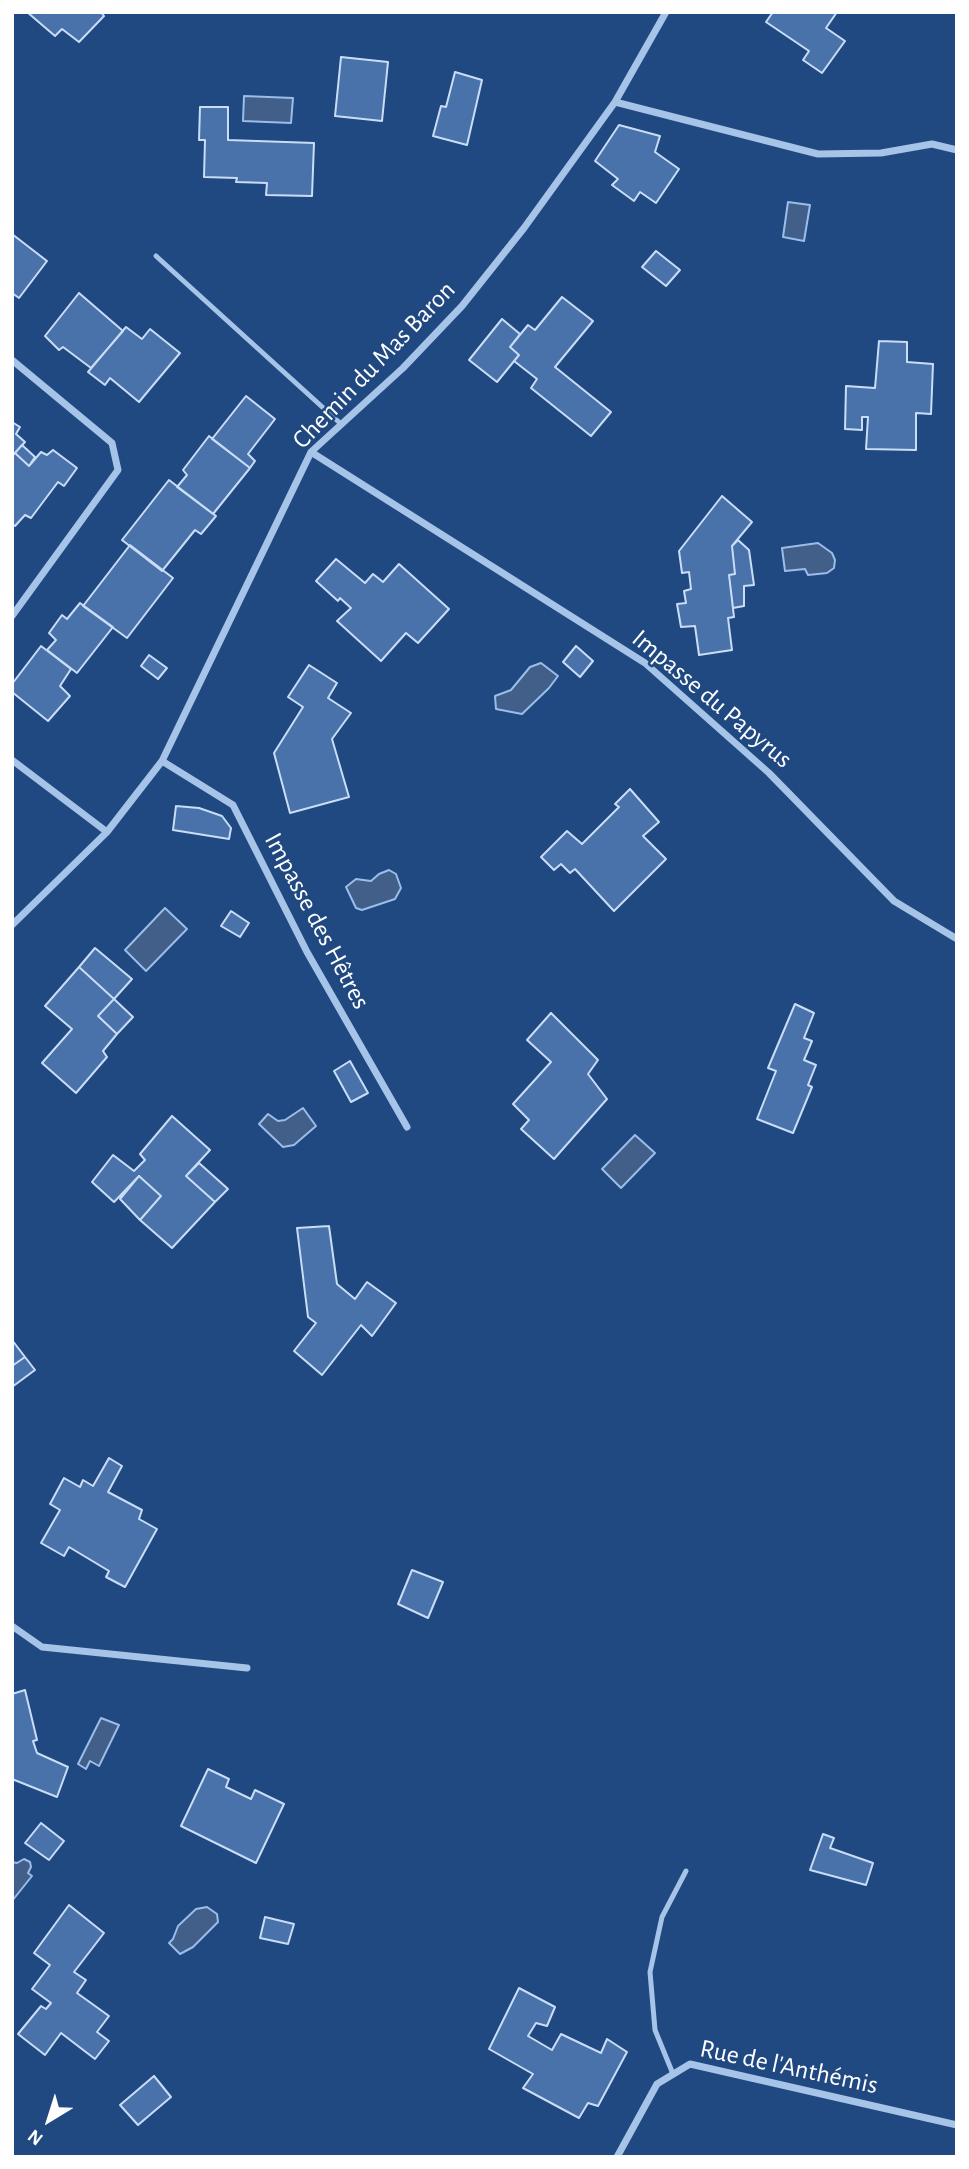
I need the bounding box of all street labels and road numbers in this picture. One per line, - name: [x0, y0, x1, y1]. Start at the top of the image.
- street label: Chemin du Mas Baron: [286, 275, 462, 455]
- street label: Impasse du Papyrus: [626, 623, 798, 775]
- street label: Impasse des Hêtres: [257, 828, 377, 1014]
- street label: Rue de l'Anthémis: [697, 2033, 881, 2101]

